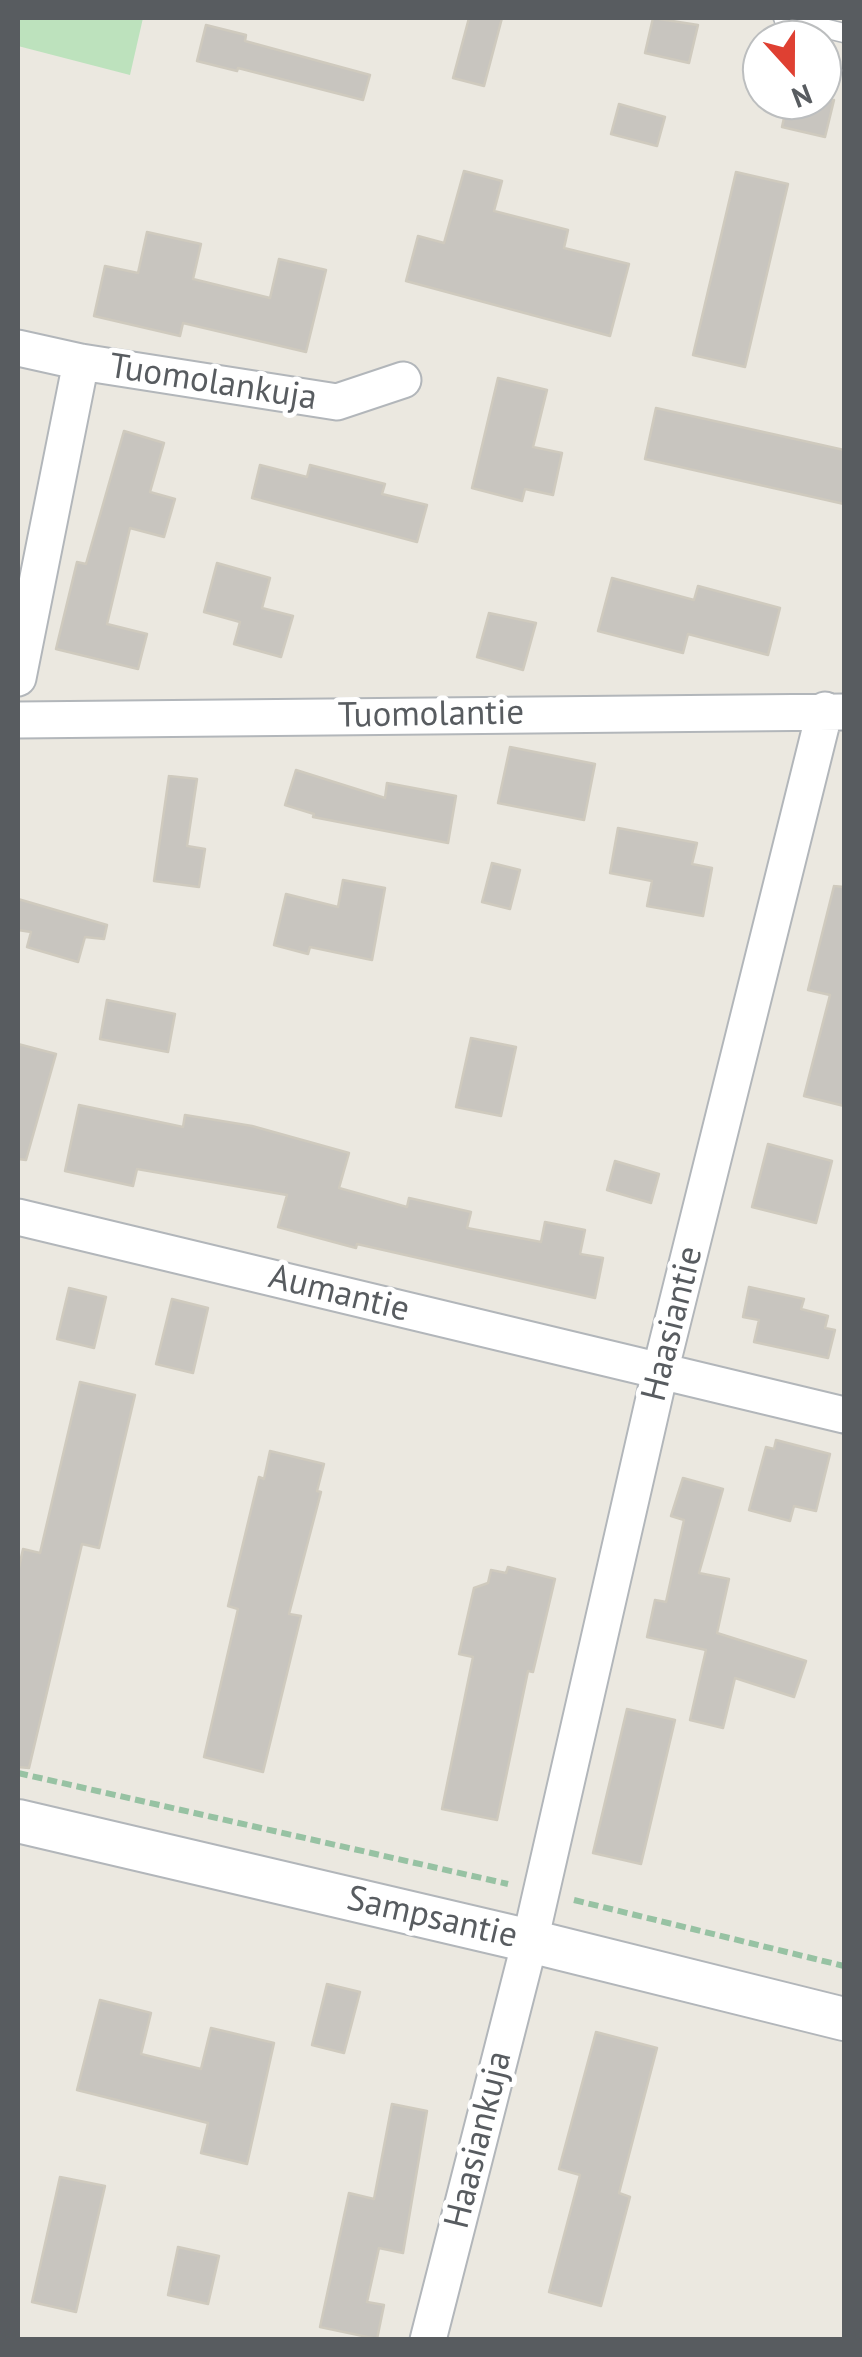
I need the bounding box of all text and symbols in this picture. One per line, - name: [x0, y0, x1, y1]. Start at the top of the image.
- north arrow: [742, 20, 842, 120]
- text: N: [787, 76, 817, 117]
- street label: Tuomolankuja: [106, 346, 320, 420]
- street label: Tuomolantie: [337, 692, 525, 738]
- street label: Haasiantie: [634, 1242, 712, 1406]
- street label: Aumantie: [264, 1256, 414, 1332]
- street label: Sampsantie: [343, 1878, 521, 1958]
- street label: Haasiankuja: [437, 2047, 521, 2233]

